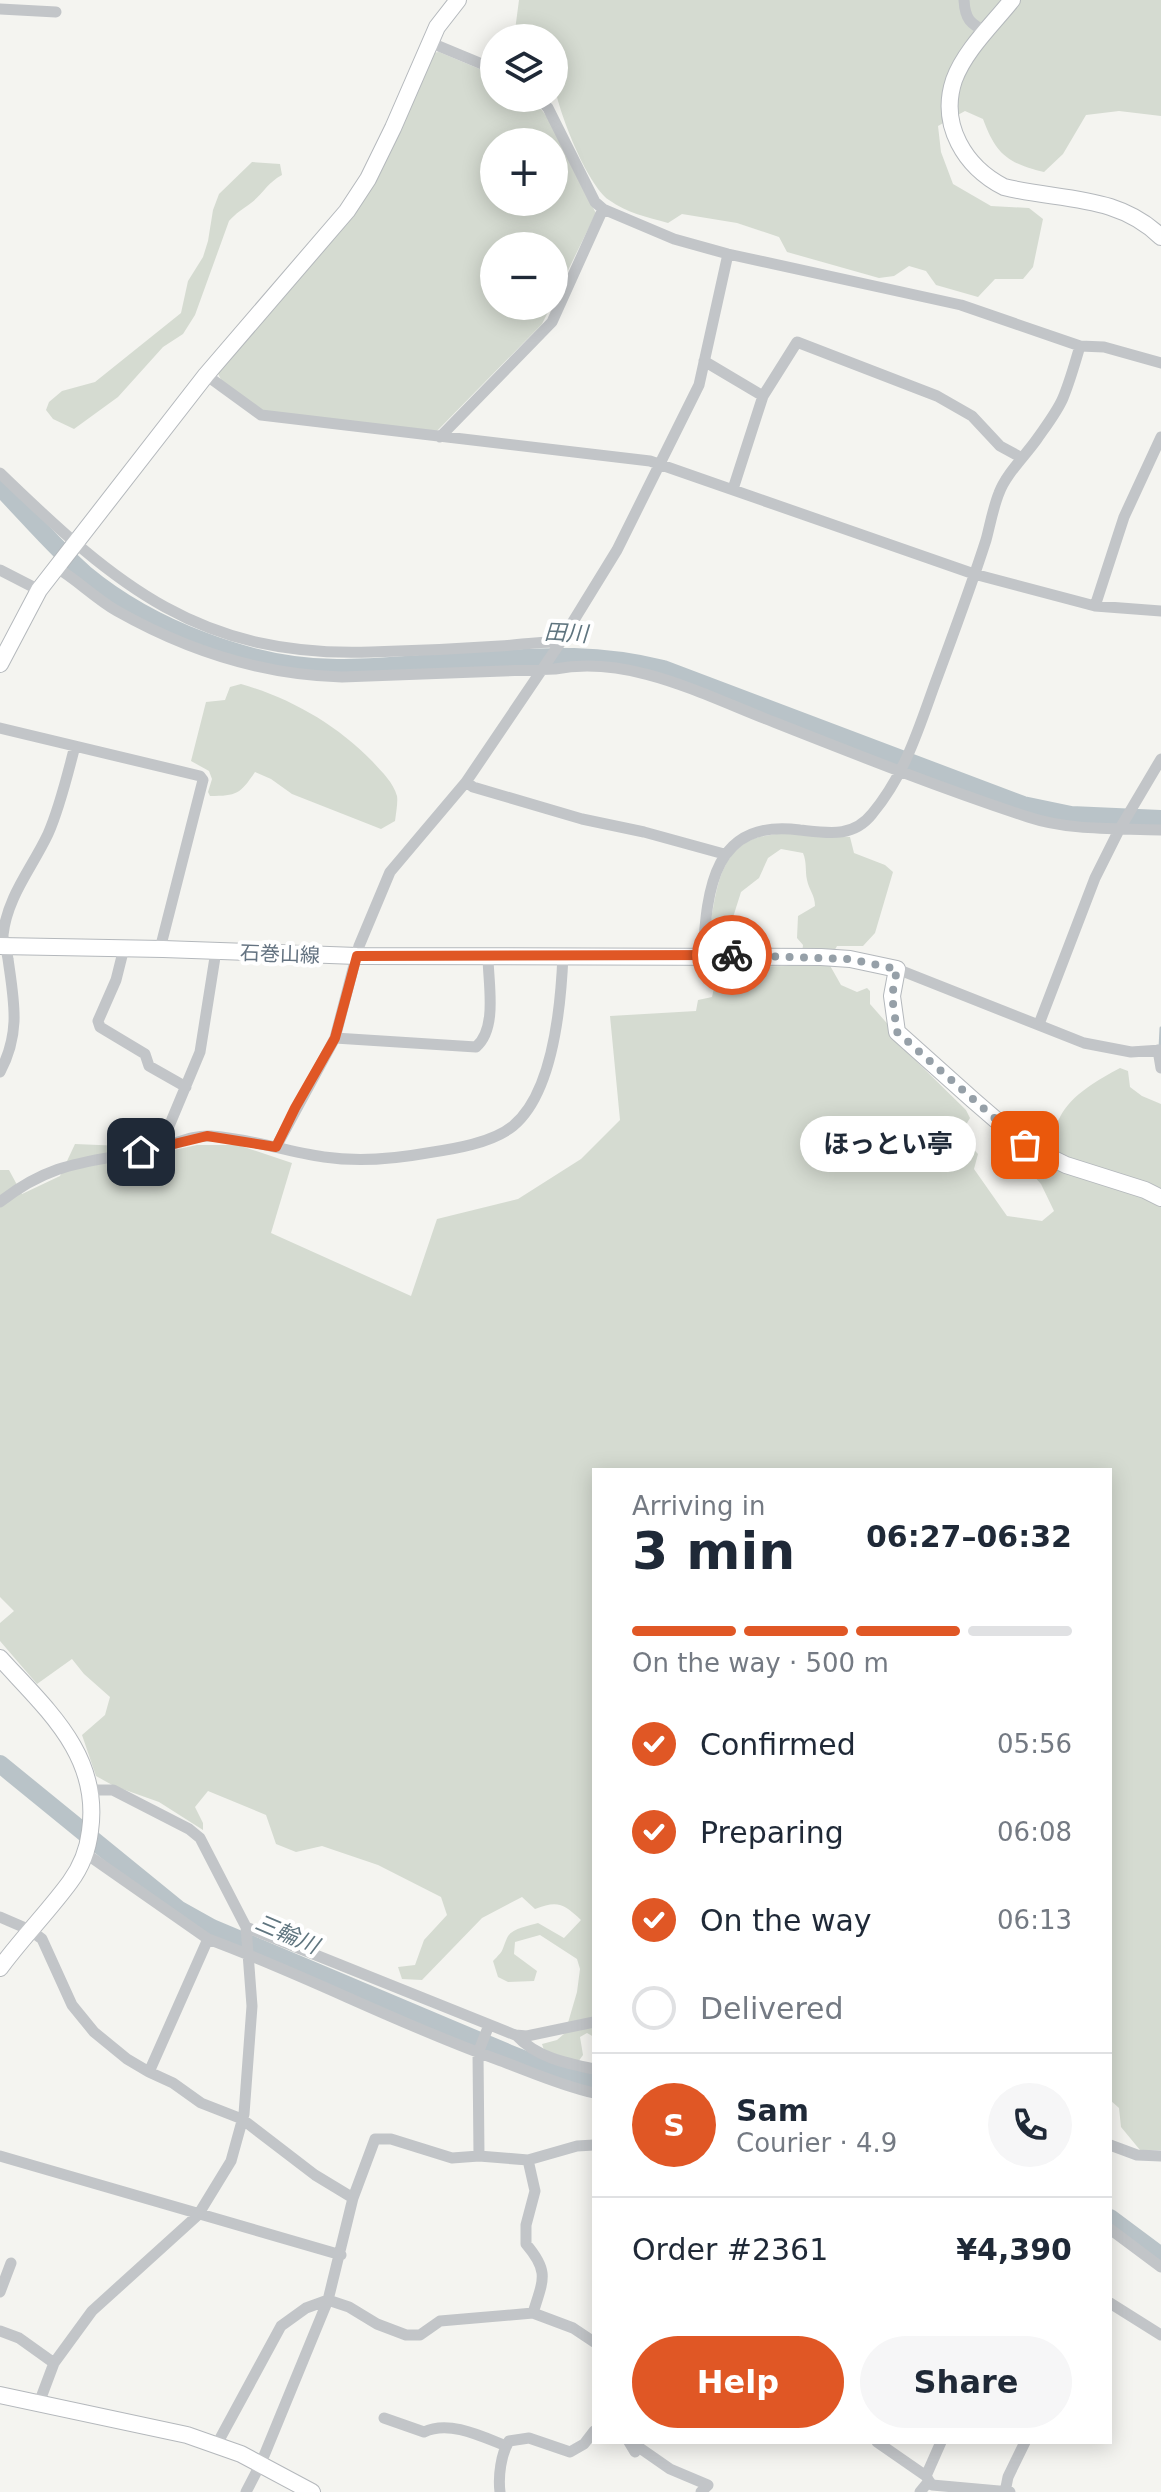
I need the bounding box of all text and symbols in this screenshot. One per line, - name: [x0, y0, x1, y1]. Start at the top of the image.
- map controls: [480, 24, 568, 320]
- button: layers: [480, 24, 568, 112]
- button: +: [480, 128, 568, 216]
- button: −: [480, 232, 568, 320]
- water label: 田川: [543, 619, 591, 647]
- courier: [692, 915, 772, 995]
- icon: bike: [710, 933, 754, 977]
- street label: 石巻山線: [240, 941, 320, 967]
- pin: [991, 1111, 1059, 1179]
- callout: ほっとい亭: [801, 1117, 977, 1173]
- pin: [107, 1118, 175, 1186]
- icon: bag: [1003, 1123, 1047, 1167]
- text: ほっとい亭: [823, 1129, 953, 1159]
- icon: home: [119, 1130, 163, 1174]
- text: Arriving in: [632, 1491, 766, 1521]
- text: 06:27–06:32: [866, 1519, 1072, 1554]
- text: 3 min: [632, 1521, 795, 1581]
- text: On the way · 500 m: [632, 1648, 889, 1678]
- icon: check: [632, 1722, 676, 1766]
- text: Confirmed: [700, 1727, 856, 1762]
- text: 05:56: [997, 1729, 1072, 1759]
- icon: check: [632, 1810, 676, 1854]
- text: Preparing: [700, 1815, 844, 1850]
- text: 06:08: [997, 1817, 1072, 1847]
- icon: check: [632, 1898, 676, 1942]
- text: On the way: [700, 1903, 872, 1938]
- text: 06:13: [997, 1905, 1072, 1935]
- water label: 三輪川: [252, 1910, 324, 1959]
- text: Delivered: [700, 1991, 844, 2026]
- button: phone: [988, 2083, 1072, 2167]
- text: Sam: [736, 2093, 809, 2128]
- text: S: [663, 2108, 685, 2143]
- text: Courier · 4.9: [736, 2128, 897, 2158]
- text: Order #2361: [632, 2232, 828, 2267]
- text: ¥4,390: [956, 2232, 1072, 2267]
- button: Help: [632, 2336, 844, 2428]
- button: Share: [860, 2336, 1072, 2428]

